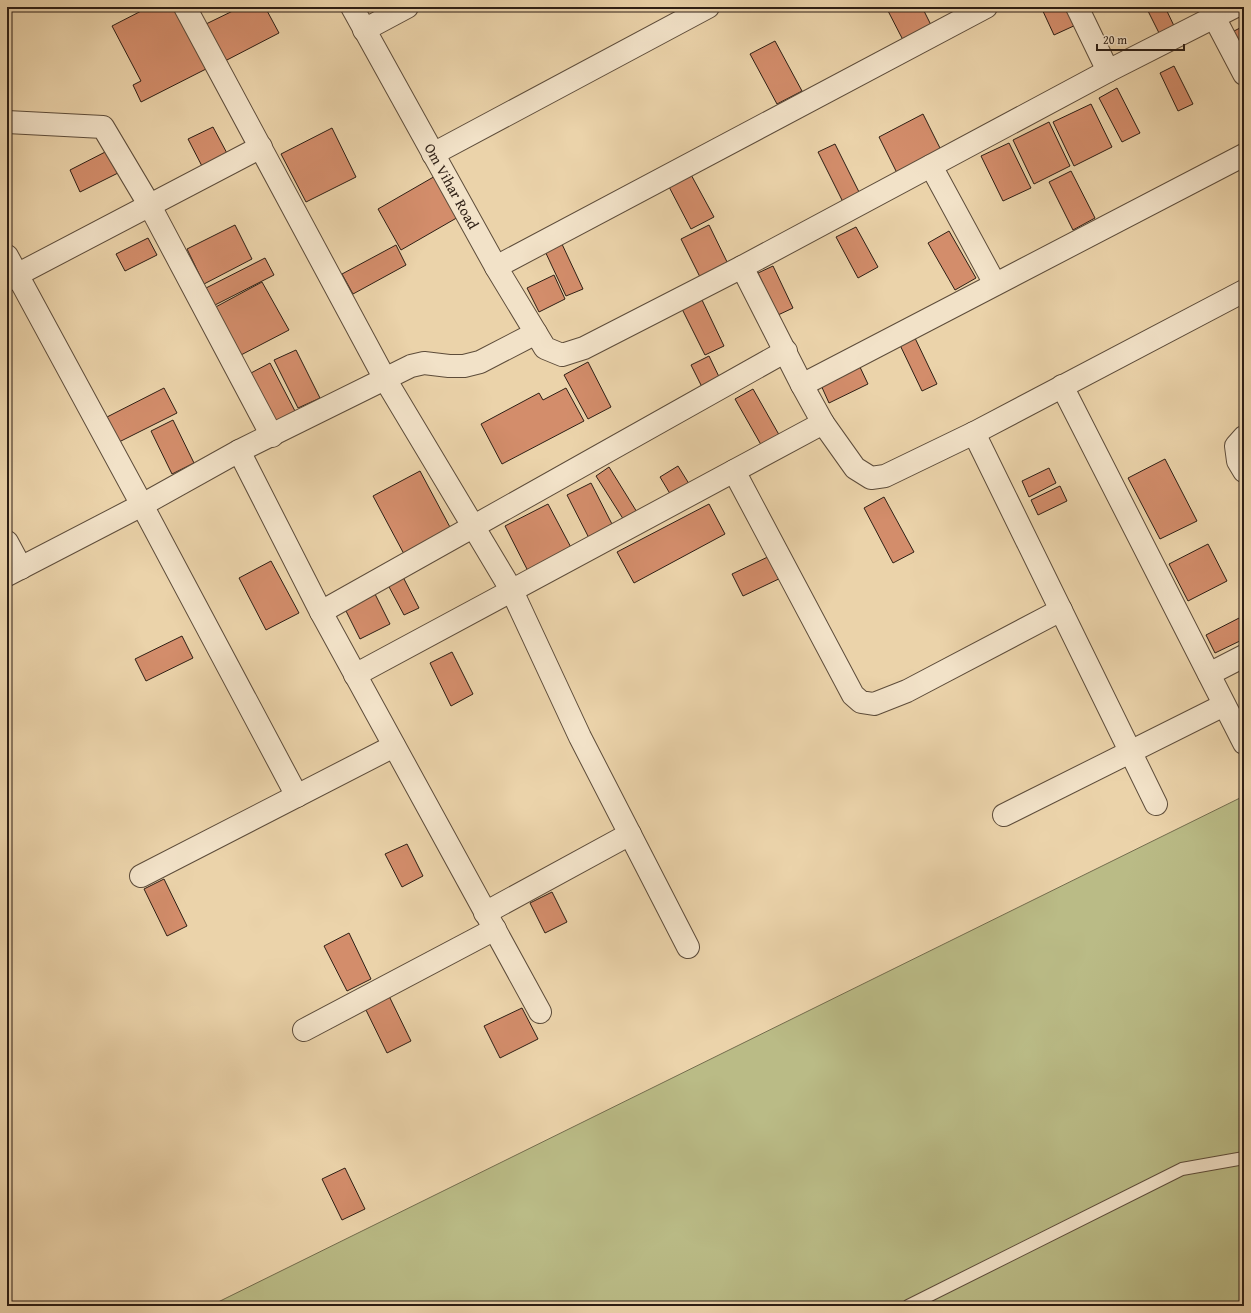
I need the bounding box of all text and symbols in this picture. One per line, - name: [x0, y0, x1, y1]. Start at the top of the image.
- scale bar: [1097, 26, 1184, 52]
- text: 20 m: [1103, 31, 1127, 48]
- street label: Om Vihar Road: [420, 139, 484, 233]

